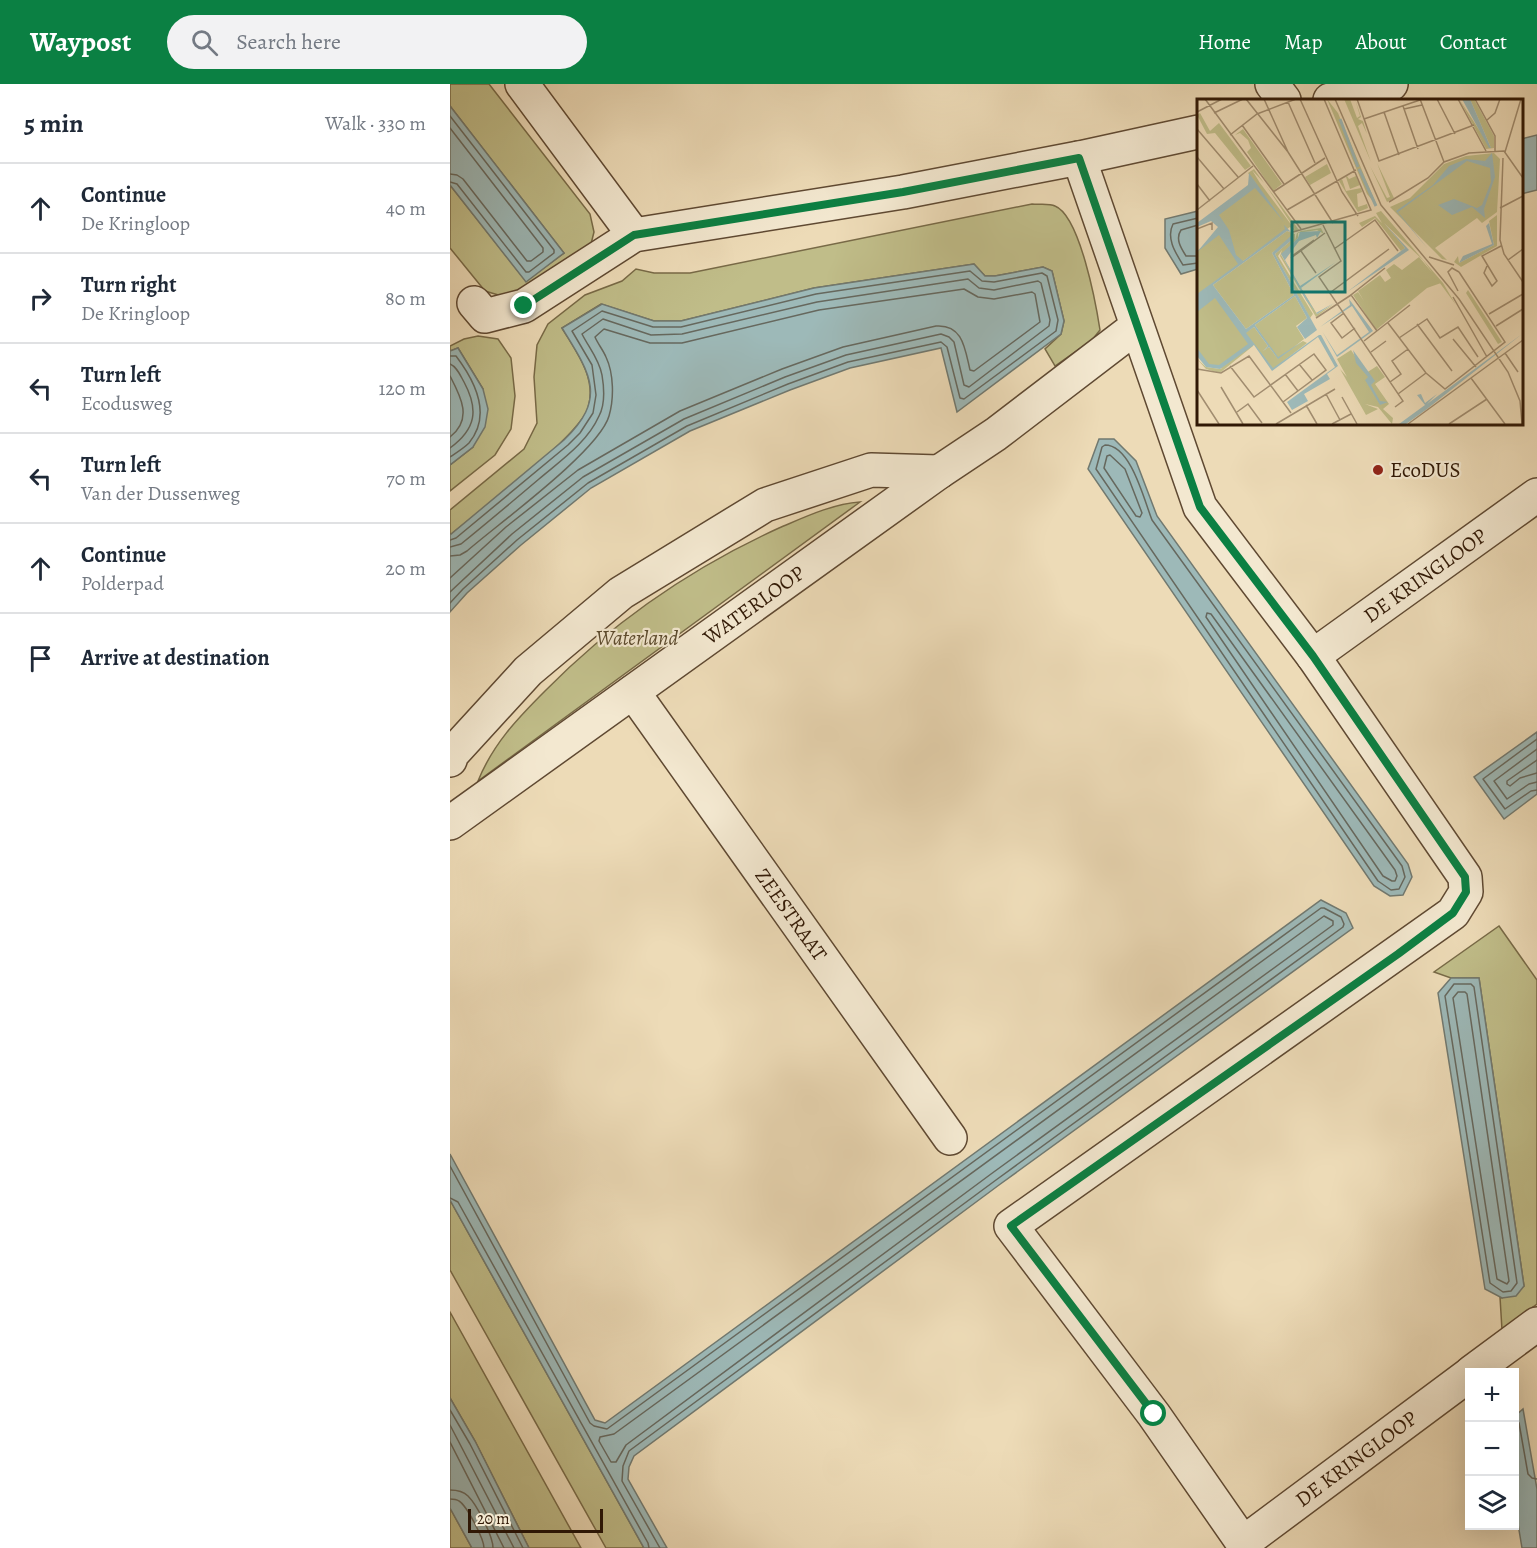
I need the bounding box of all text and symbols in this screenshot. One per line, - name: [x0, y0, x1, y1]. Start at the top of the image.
- search box: [167, 15, 587, 69]
- text: Waypost: [30, 23, 131, 61]
- icon: search: [188, 26, 221, 59]
- text: Search here: [236, 27, 341, 57]
- text: Home: [1198, 28, 1251, 56]
- text: Map: [1284, 28, 1322, 56]
- text: About: [1355, 28, 1407, 56]
- text: Contact: [1440, 28, 1507, 56]
- inset map: [1197, 99, 1522, 424]
- text: 5 min: [24, 106, 84, 141]
- text: Walk · 330 m: [325, 110, 426, 137]
- text: Continue: [81, 180, 166, 210]
- icon: ahead: [24, 192, 57, 225]
- text: 40 m: [386, 195, 426, 222]
- text: De Kringloop: [81, 210, 190, 237]
- text: Turn right: [81, 270, 177, 300]
- icon: right: [24, 282, 57, 315]
- text: 80 m: [385, 285, 426, 312]
- route end: [510, 292, 536, 318]
- text: De Kringloop: [81, 300, 190, 327]
- text: Turn left: [81, 360, 161, 390]
- icon: left: [24, 372, 57, 405]
- text: 120 m: [378, 375, 426, 402]
- text: Ecodusweg: [81, 390, 173, 417]
- text: Turn left: [81, 450, 161, 480]
- place label: EcoDUS: [1390, 456, 1461, 484]
- icon: left: [24, 462, 57, 495]
- marker: EcoDUS: [1371, 463, 1385, 477]
- text: 70 m: [386, 465, 426, 492]
- text: Van der Dussenweg: [81, 480, 240, 507]
- street label: DE KRINGLOOP: [1358, 521, 1493, 629]
- text: Continue: [81, 540, 166, 570]
- icon: ahead: [24, 552, 57, 585]
- text: 20 m: [385, 555, 426, 582]
- street label: WATERLOOP: [697, 559, 810, 651]
- text: Polderpad: [81, 570, 164, 597]
- park label: Waterland: [596, 624, 679, 652]
- icon: arrive: [24, 642, 57, 675]
- text: Arrive at destination: [81, 643, 270, 673]
- street label: ZEESTRAAT: [749, 863, 834, 967]
- map controls: [1465, 1368, 1519, 1530]
- button: +: [1465, 1368, 1519, 1422]
- route start: [1140, 1400, 1166, 1426]
- street label: DE KRINGLOOP: [1289, 1404, 1423, 1513]
- button: −: [1465, 1422, 1519, 1476]
- button: layers: [1465, 1476, 1519, 1530]
- scale bar: [468, 1506, 603, 1534]
- text: 20 m: [477, 1508, 510, 1530]

